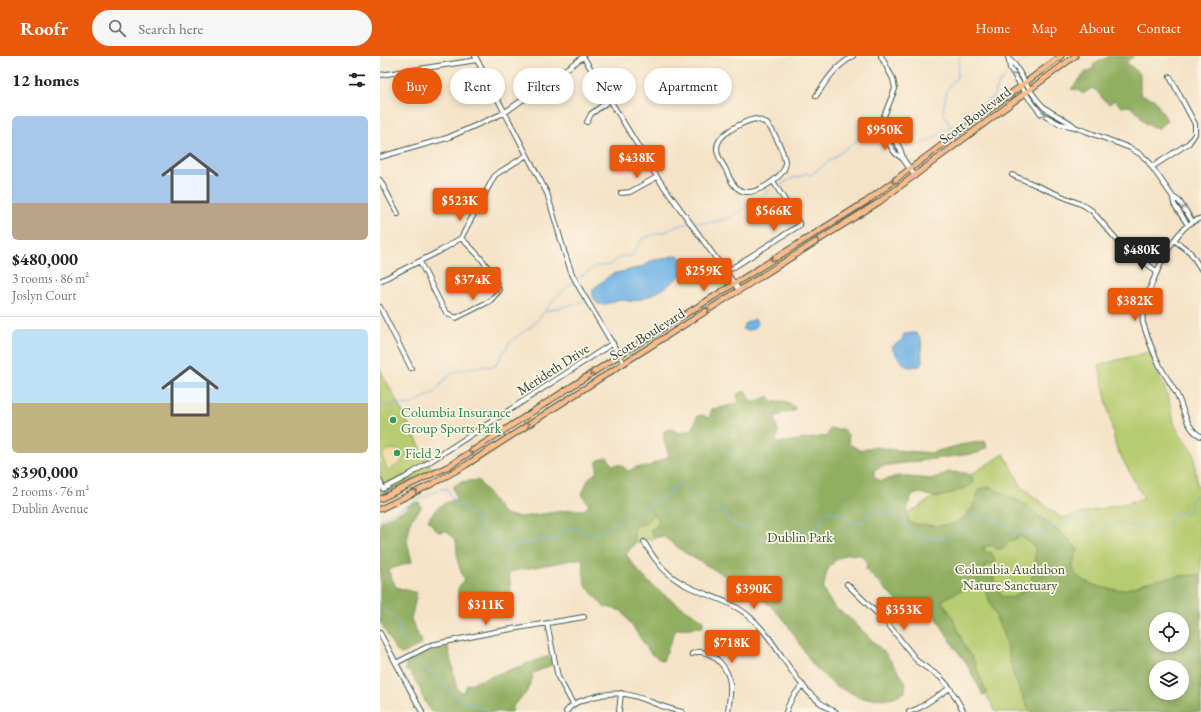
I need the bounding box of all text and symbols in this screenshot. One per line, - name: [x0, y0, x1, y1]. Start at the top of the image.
- search box: [92, 10, 372, 46]
- text: Roofr: [20, 16, 68, 41]
- icon: search: [106, 17, 128, 39]
- text: Search here: [138, 19, 203, 38]
- text: Home: [975, 19, 1010, 37]
- text: Map: [1032, 19, 1057, 37]
- text: About: [1079, 19, 1115, 37]
- text: Contact: [1137, 19, 1181, 37]
- chip: Buy: [392, 68, 442, 104]
- chip: Rent: [450, 68, 505, 104]
- chip: Filters: [513, 68, 574, 104]
- chip: New: [582, 68, 636, 104]
- chip: Apartment: [644, 68, 732, 104]
- text: 12 homes: [12, 69, 79, 91]
- icon: filters: [346, 69, 368, 91]
- one-way arrow: [1009, 69, 1017, 76]
- street label: Scott Boulevard: [936, 82, 1015, 148]
- one-way arrow: [1038, 109, 1045, 116]
- pin: $950K: [857, 117, 913, 151]
- text: $950K: [867, 121, 903, 138]
- icon: home: [154, 142, 226, 214]
- pin: $438K: [609, 145, 665, 179]
- text: $438K: [619, 149, 655, 166]
- one-way arrow: [891, 176, 898, 184]
- pin: $523K: [432, 188, 488, 222]
- text: $523K: [442, 192, 478, 209]
- pin: $566K: [746, 198, 802, 232]
- text: $566K: [756, 202, 792, 219]
- one-way arrow: [1182, 206, 1189, 213]
- pin: $480K: [1114, 237, 1170, 271]
- one-way arrow: [813, 238, 820, 246]
- text: $480K: [1124, 241, 1160, 258]
- text: $480,000: [12, 248, 78, 270]
- one-way arrow: [770, 254, 777, 262]
- pin: $259K: [676, 258, 732, 292]
- text: $259K: [686, 262, 722, 279]
- pin: $374K: [445, 267, 501, 301]
- text: 3 rooms · 86 m²: [12, 270, 89, 287]
- text: $374K: [455, 271, 491, 288]
- text: Joslyn Court: [12, 287, 76, 304]
- pin: $382K: [1107, 288, 1163, 322]
- text: $382K: [1117, 292, 1153, 309]
- street label: Scott Boulevard: [606, 303, 689, 364]
- one-way arrow: [703, 307, 710, 315]
- street label: Merideth Drive: [513, 339, 593, 399]
- icon: home: [154, 355, 226, 427]
- one-way arrow: [589, 368, 596, 376]
- place label: Columbia Insurance Group Sports Park: [401, 403, 511, 437]
- marker: Columbia Insurance Group Sports Park: [388, 415, 398, 425]
- one-way arrow: [523, 423, 530, 430]
- place label: Field 2: [405, 444, 441, 462]
- one-way arrow: [468, 447, 475, 454]
- marker: Field 2: [392, 448, 402, 458]
- text: $390,000: [12, 461, 78, 483]
- text: 2 rooms · 76 m²: [12, 483, 89, 500]
- one-way arrow: [411, 489, 419, 497]
- text: Dublin Avenue: [12, 500, 88, 517]
- park label: Dublin Park: [767, 528, 833, 546]
- park label: Columbia Audubon Nature Sanctuary: [955, 560, 1066, 594]
- pin: $390K: [726, 576, 782, 610]
- text: $390K: [736, 580, 772, 597]
- pin: $311K: [458, 592, 514, 626]
- text: $311K: [468, 596, 504, 613]
- pin: $353K: [876, 597, 932, 631]
- text: $353K: [886, 601, 922, 618]
- map controls: [1149, 612, 1189, 700]
- button: locate: [1149, 612, 1189, 652]
- pin: $718K: [704, 630, 760, 664]
- text: $718K: [714, 634, 750, 651]
- button: layers: [1149, 660, 1189, 700]

